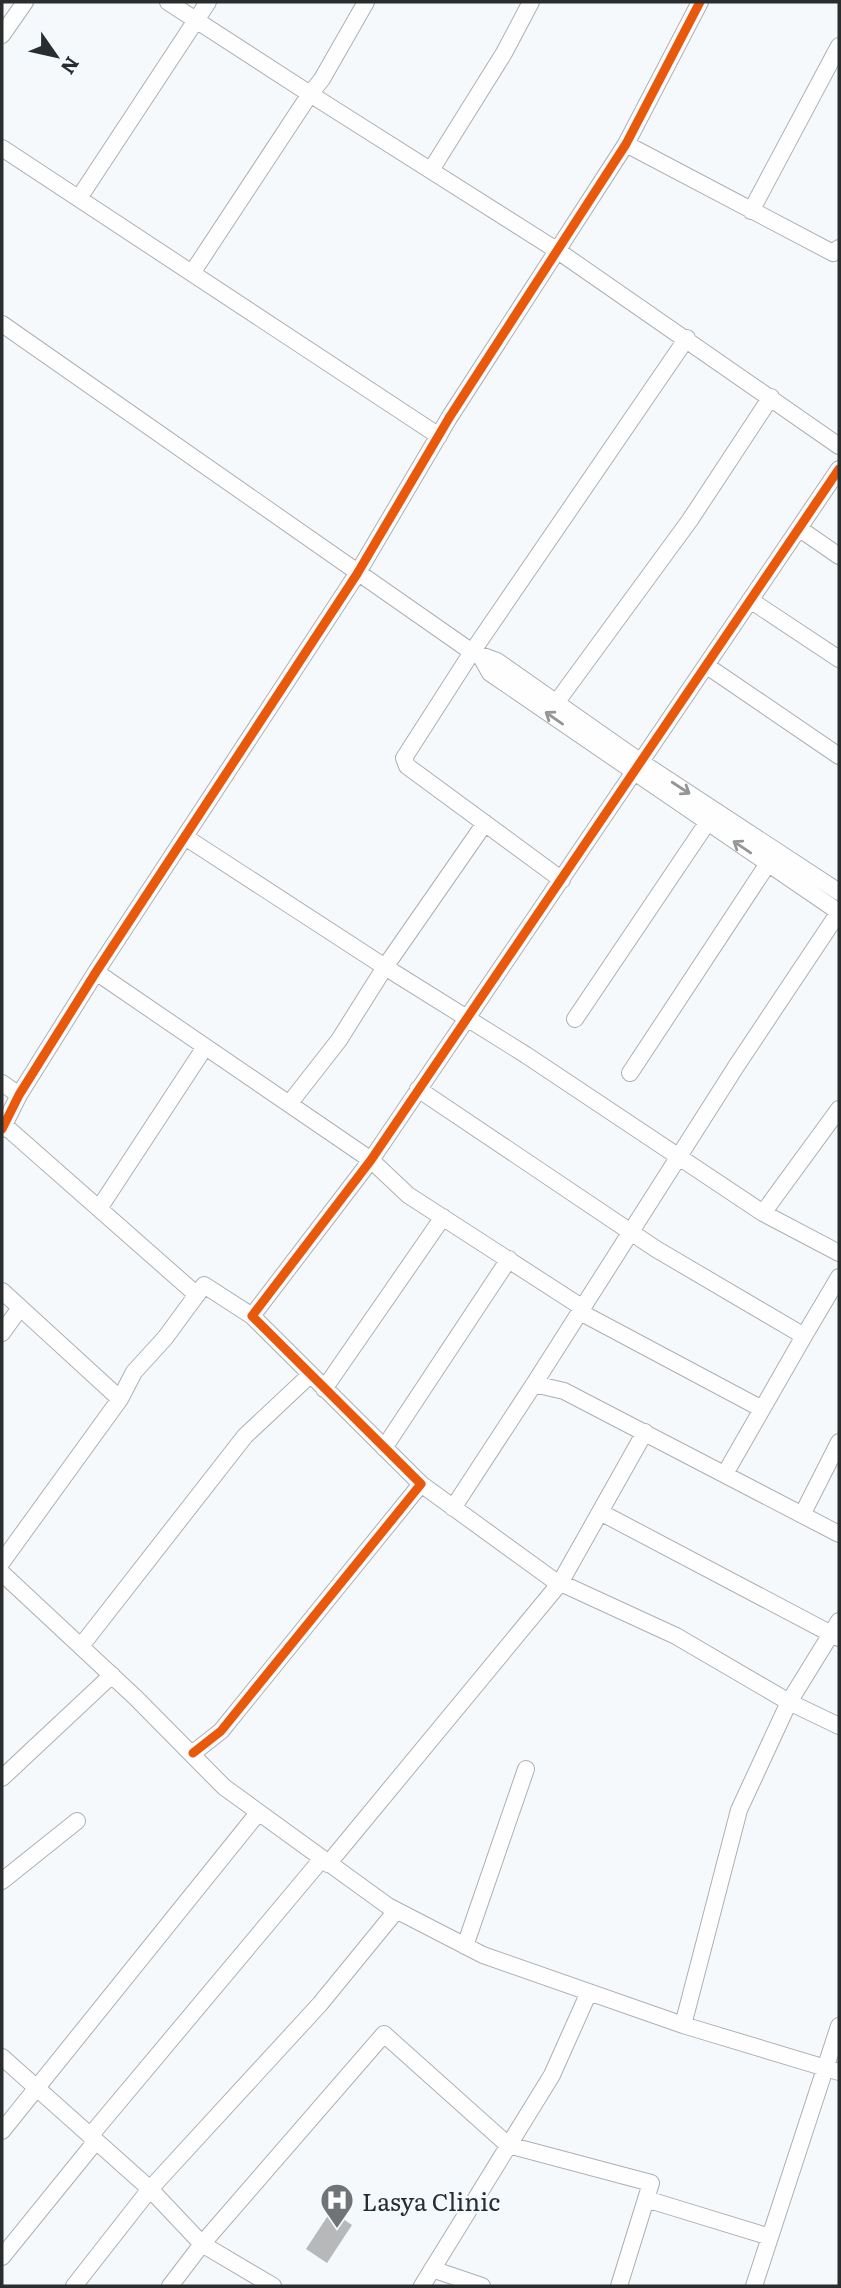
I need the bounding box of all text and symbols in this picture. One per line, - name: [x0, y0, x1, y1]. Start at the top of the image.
- north arrow: [21, 21, 91, 91]
- text: N: [55, 52, 87, 81]
- one-way arrow: [545, 711, 565, 725]
- one-way arrow: [670, 781, 690, 795]
- one-way arrow: [733, 840, 752, 854]
- hospital icon: Lasya Clinic: [318, 2181, 356, 2230]
- place label: Lasya Clinic: [362, 2183, 500, 2218]

